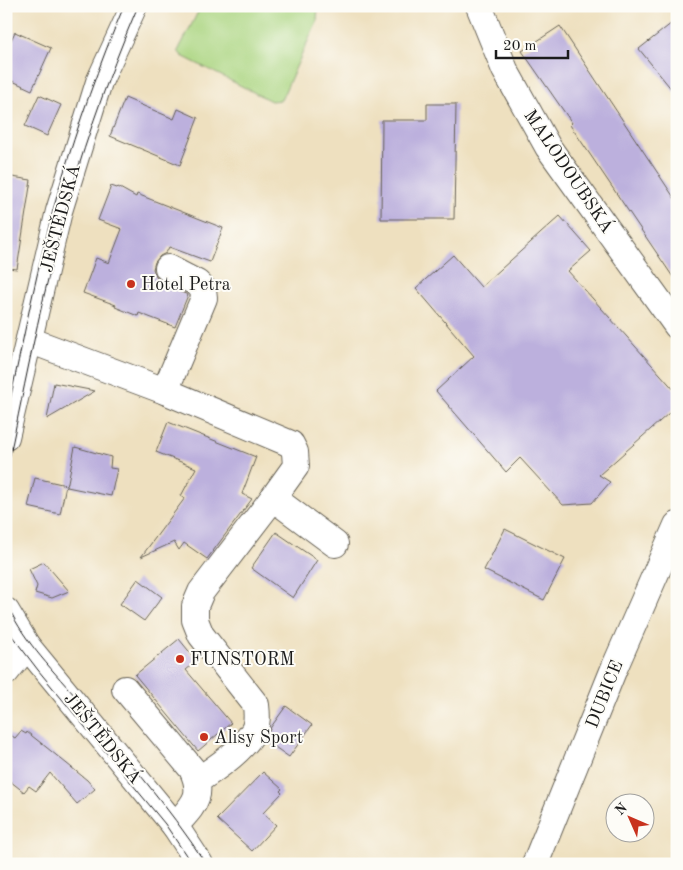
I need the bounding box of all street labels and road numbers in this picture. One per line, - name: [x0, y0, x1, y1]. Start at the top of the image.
- street label: MALODOUBSKÁ: [520, 104, 620, 237]
- street label: JEŠTĚDSKÁ: [33, 161, 84, 274]
- street label: DUBICE: [583, 658, 627, 731]
- street label: JEŠTĚDSKÁ: [60, 687, 148, 788]

